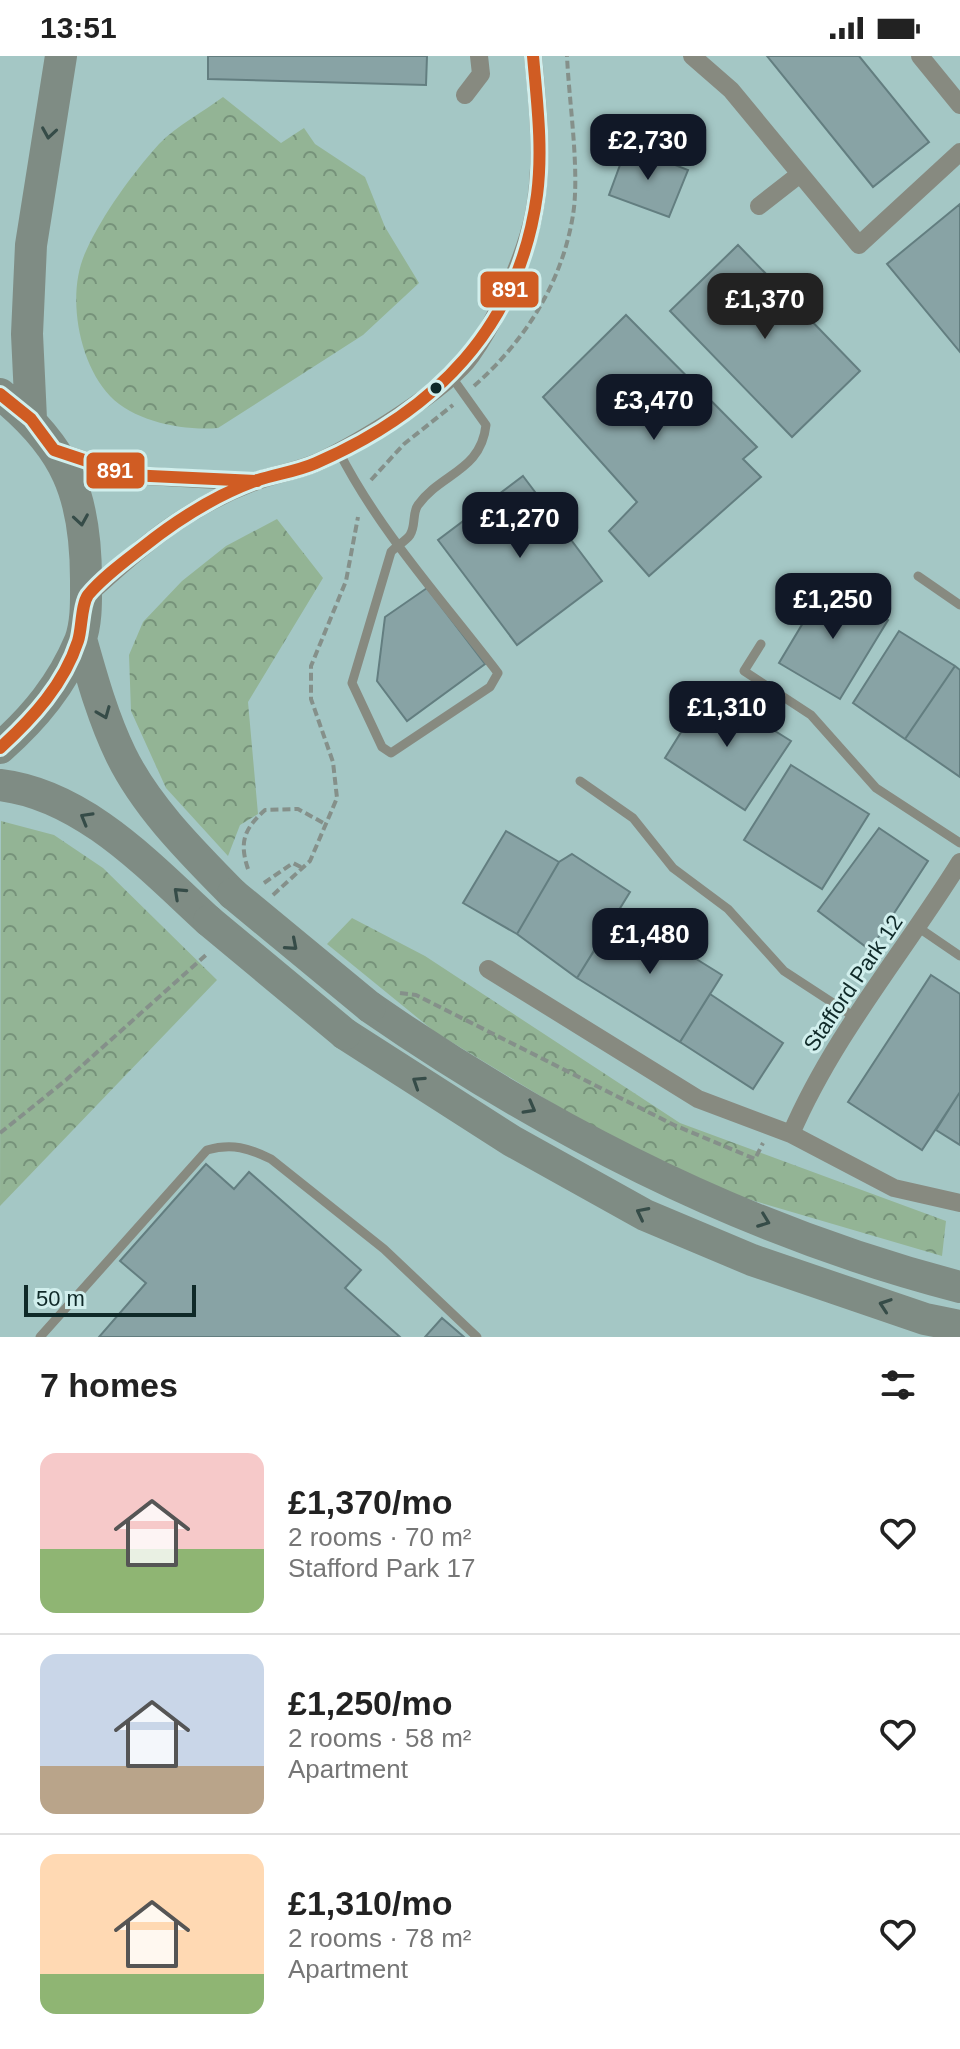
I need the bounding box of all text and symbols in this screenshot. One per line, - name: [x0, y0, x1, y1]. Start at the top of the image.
- text: 13:51: [40, 11, 117, 44]
- pin: £2,730: [583, 114, 713, 182]
- text: £2,730: [608, 125, 688, 155]
- one-way arrow: [41, 126, 58, 140]
- line badge: 891: [479, 270, 540, 309]
- pin: £1,370: [700, 273, 830, 341]
- text: 891: [492, 277, 528, 302]
- text: £1,370: [725, 284, 805, 314]
- pin: £3,470: [589, 374, 719, 442]
- unlabelled marker: [428, 380, 444, 396]
- text: £3,470: [614, 385, 694, 415]
- line badge: 891: [85, 451, 146, 490]
- text: 891: [97, 458, 133, 483]
- pin: £1,270: [455, 492, 585, 560]
- text: £1,270: [480, 503, 560, 533]
- one-way arrow: [72, 513, 89, 527]
- pin: £1,250: [768, 573, 898, 641]
- text: £1,250: [793, 584, 873, 614]
- pin: £1,310: [662, 681, 792, 749]
- text: £1,310: [687, 692, 767, 722]
- one-way arrow: [94, 705, 111, 719]
- one-way arrow: [80, 812, 95, 828]
- one-way arrow: [174, 887, 188, 902]
- pin: £1,480: [585, 908, 715, 976]
- street label: Stafford Park 12: [798, 910, 908, 1056]
- text: £1,480: [610, 919, 690, 949]
- one-way arrow: [282, 935, 297, 950]
- one-way arrow: [412, 1077, 426, 1092]
- one-way arrow: [521, 1098, 536, 1114]
- one-way arrow: [636, 1207, 651, 1223]
- one-way arrow: [756, 1211, 770, 1228]
- scale bar: [24, 1281, 196, 1317]
- text: 50 m: [36, 1286, 85, 1311]
- one-way arrow: [879, 1298, 893, 1314]
- icon: filters: [876, 1363, 920, 1407]
- text: 7 homes: [40, 1366, 178, 1404]
- text: £1,370/mo: [288, 1483, 452, 1521]
- icon: home: [104, 1485, 200, 1581]
- icon: heart: [876, 1511, 920, 1555]
- text: 2 rooms · 70 m²: [288, 1522, 472, 1552]
- text: Stafford Park 17: [288, 1553, 475, 1583]
- text: £1,250/mo: [288, 1684, 452, 1722]
- icon: home: [104, 1686, 200, 1782]
- icon: heart: [876, 1712, 920, 1756]
- text: 2 rooms · 58 m²: [288, 1723, 472, 1753]
- text: Apartment: [288, 1754, 408, 1784]
- text: £1,310/mo: [288, 1884, 452, 1922]
- icon: home: [104, 1886, 200, 1982]
- icon: heart: [876, 1912, 920, 1956]
- text: 2 rooms · 78 m²: [288, 1923, 472, 1953]
- text: Apartment: [288, 1954, 408, 1984]

